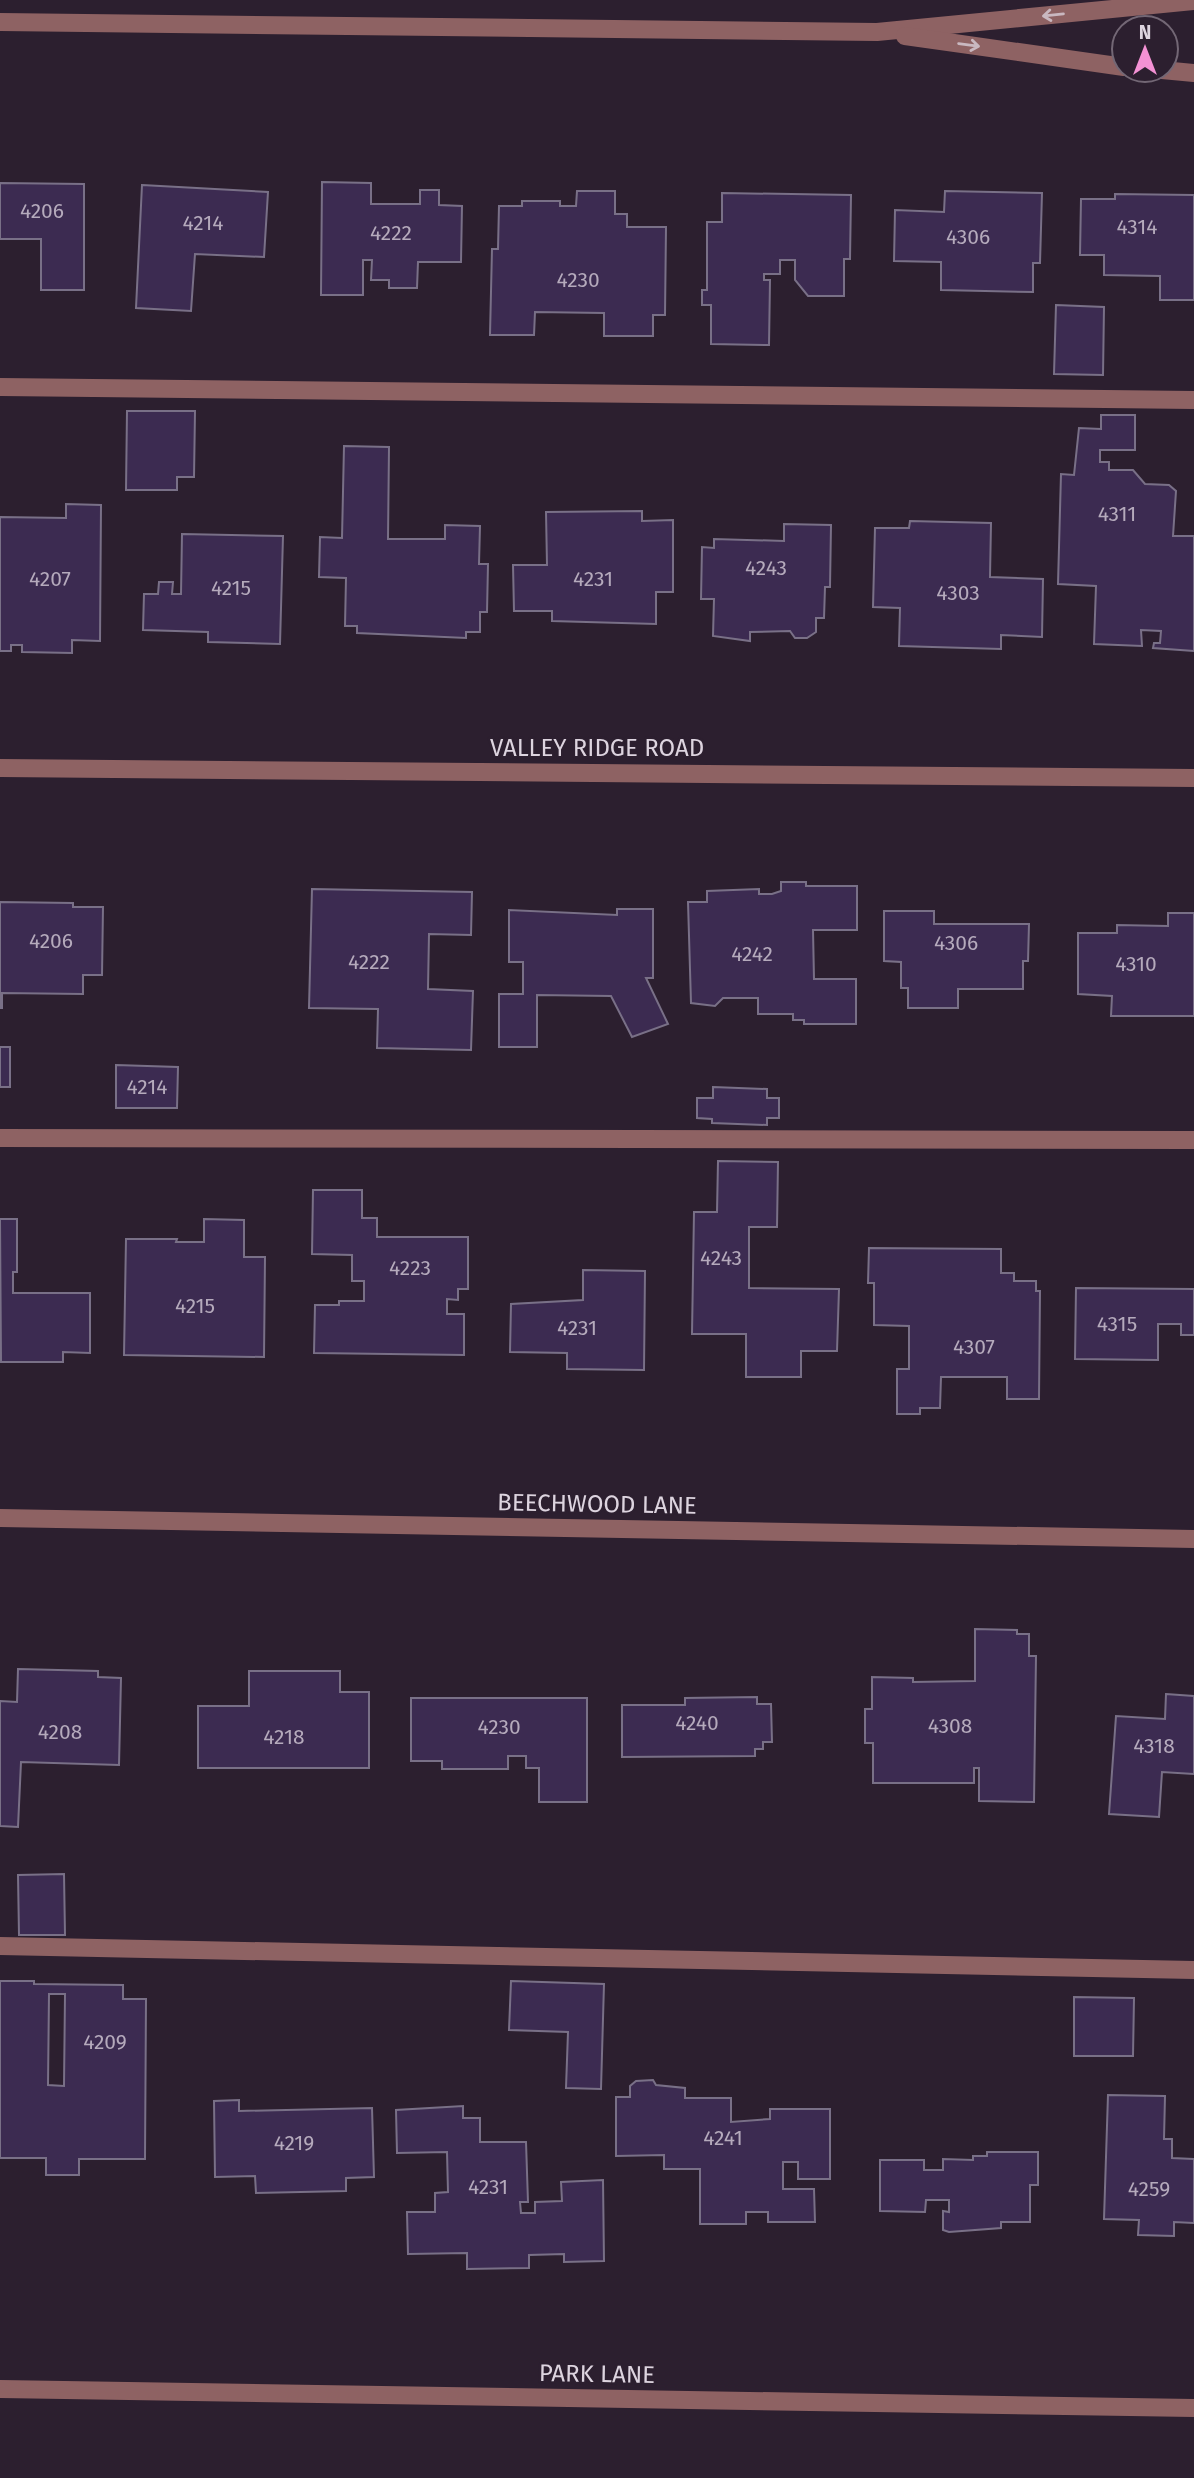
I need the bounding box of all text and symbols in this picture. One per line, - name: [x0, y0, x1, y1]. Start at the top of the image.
- one-way arrow: [1042, 9, 1065, 22]
- north arrow: [1110, 14, 1180, 84]
- text: N: [1139, 21, 1151, 44]
- one-way arrow: [957, 39, 980, 52]
- house number: 4206: [20, 198, 64, 224]
- house number: 4214: [183, 210, 223, 236]
- house number: 4314: [1116, 214, 1158, 240]
- house number: 4222: [370, 220, 412, 246]
- house number: 4306: [946, 224, 990, 250]
- house number: 4230: [556, 267, 600, 293]
- house number: 4311: [1098, 501, 1136, 527]
- house number: 4243: [745, 555, 787, 581]
- house number: 4207: [29, 566, 71, 592]
- house number: 4231: [573, 566, 613, 592]
- house number: 4215: [211, 575, 251, 601]
- house number: 4303: [936, 580, 980, 606]
- street label: VALLEY RIDGE ROAD: [490, 734, 704, 762]
- house number: 4206: [29, 928, 73, 954]
- house number: 4306: [934, 930, 978, 956]
- house number: 4242: [731, 941, 773, 967]
- house number: 4222: [348, 949, 390, 975]
- house number: 4310: [1115, 951, 1157, 977]
- house number: 4214: [127, 1074, 167, 1100]
- house number: 4243: [700, 1245, 742, 1271]
- house number: 4223: [389, 1255, 431, 1281]
- house number: 4215: [175, 1293, 215, 1319]
- house number: 4315: [1097, 1311, 1137, 1337]
- house number: 4231: [557, 1315, 597, 1341]
- house number: 4307: [953, 1334, 995, 1360]
- street label: BEECHWOOD LANE: [497, 1488, 697, 1520]
- house number: 4240: [675, 1710, 719, 1736]
- house number: 4308: [928, 1713, 972, 1739]
- house number: 4230: [477, 1714, 521, 1740]
- house number: 4208: [38, 1719, 82, 1745]
- house number: 4218: [263, 1724, 305, 1750]
- house number: 4318: [1133, 1733, 1175, 1759]
- house number: 4209: [83, 2029, 127, 2055]
- house number: 4241: [703, 2125, 743, 2151]
- house number: 4219: [274, 2130, 314, 2156]
- house number: 4231: [468, 2174, 508, 2200]
- house number: 4259: [1128, 2176, 1170, 2202]
- street label: PARK LANE: [539, 2359, 655, 2389]

